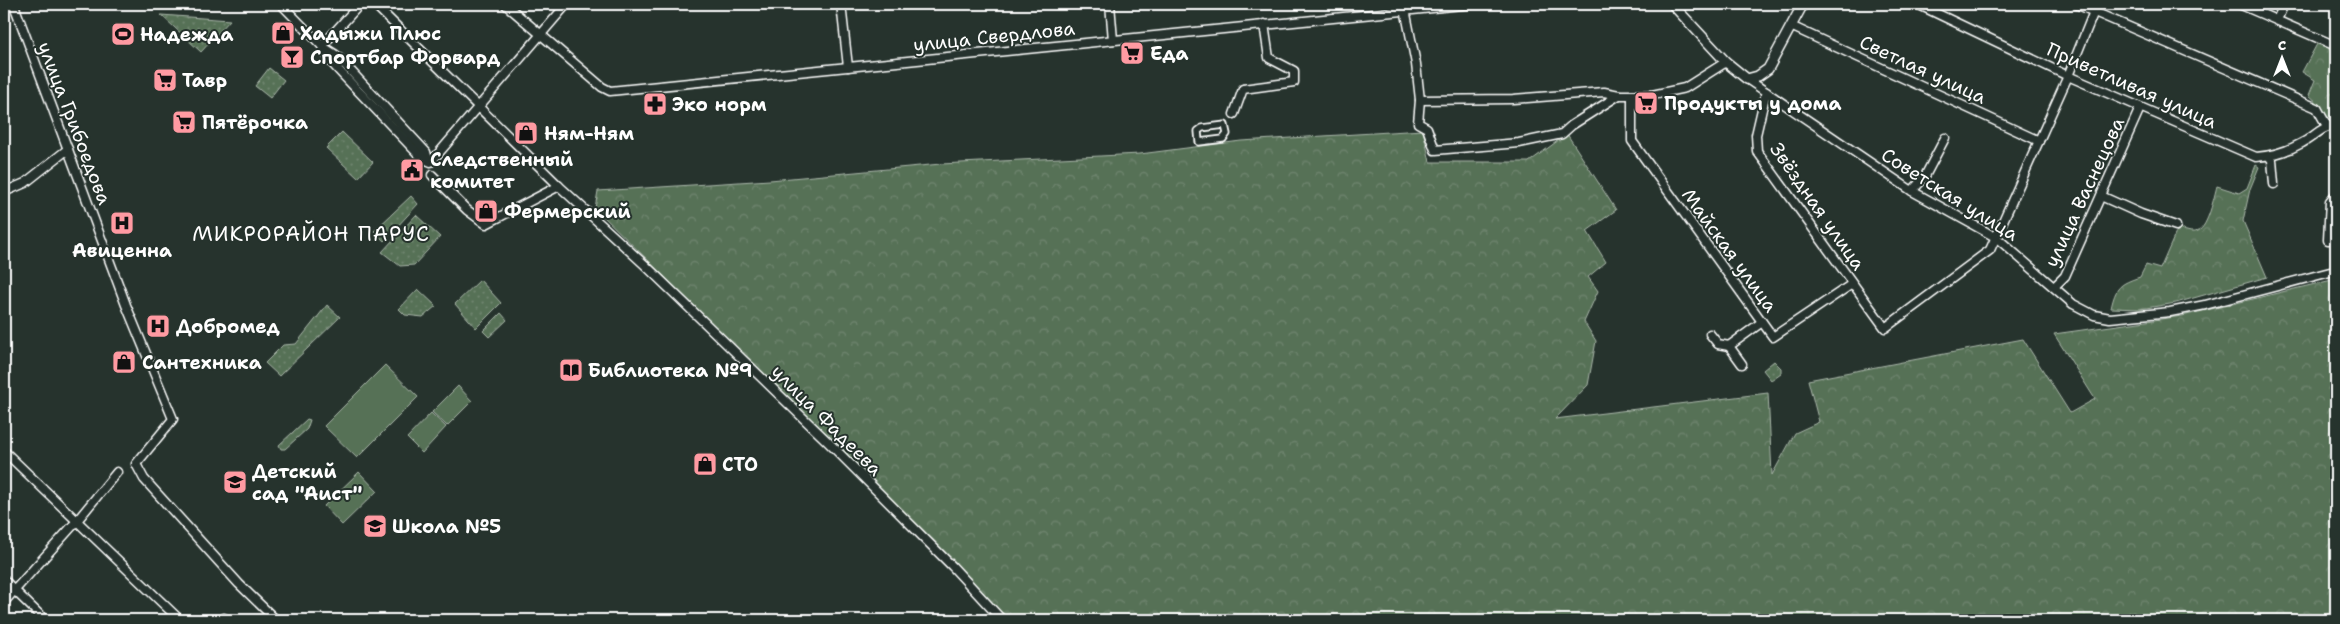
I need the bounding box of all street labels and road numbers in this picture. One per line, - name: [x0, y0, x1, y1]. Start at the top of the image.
- street label: улица Свердлова: [912, 16, 1076, 57]
- street label: Светлая улица: [1855, 29, 1990, 110]
- street label: Приветливая улица: [2043, 37, 2221, 134]
- street label: улица Грибоедова: [32, 38, 117, 208]
- street label: улица Васнецова: [2039, 113, 2130, 271]
- street label: Звёздная улица: [1764, 138, 1871, 275]
- street label: Советская улица: [1876, 142, 2023, 247]
- street label: Майская улица: [1676, 183, 1783, 317]
- street label: улица Фадеева: [766, 359, 888, 481]

